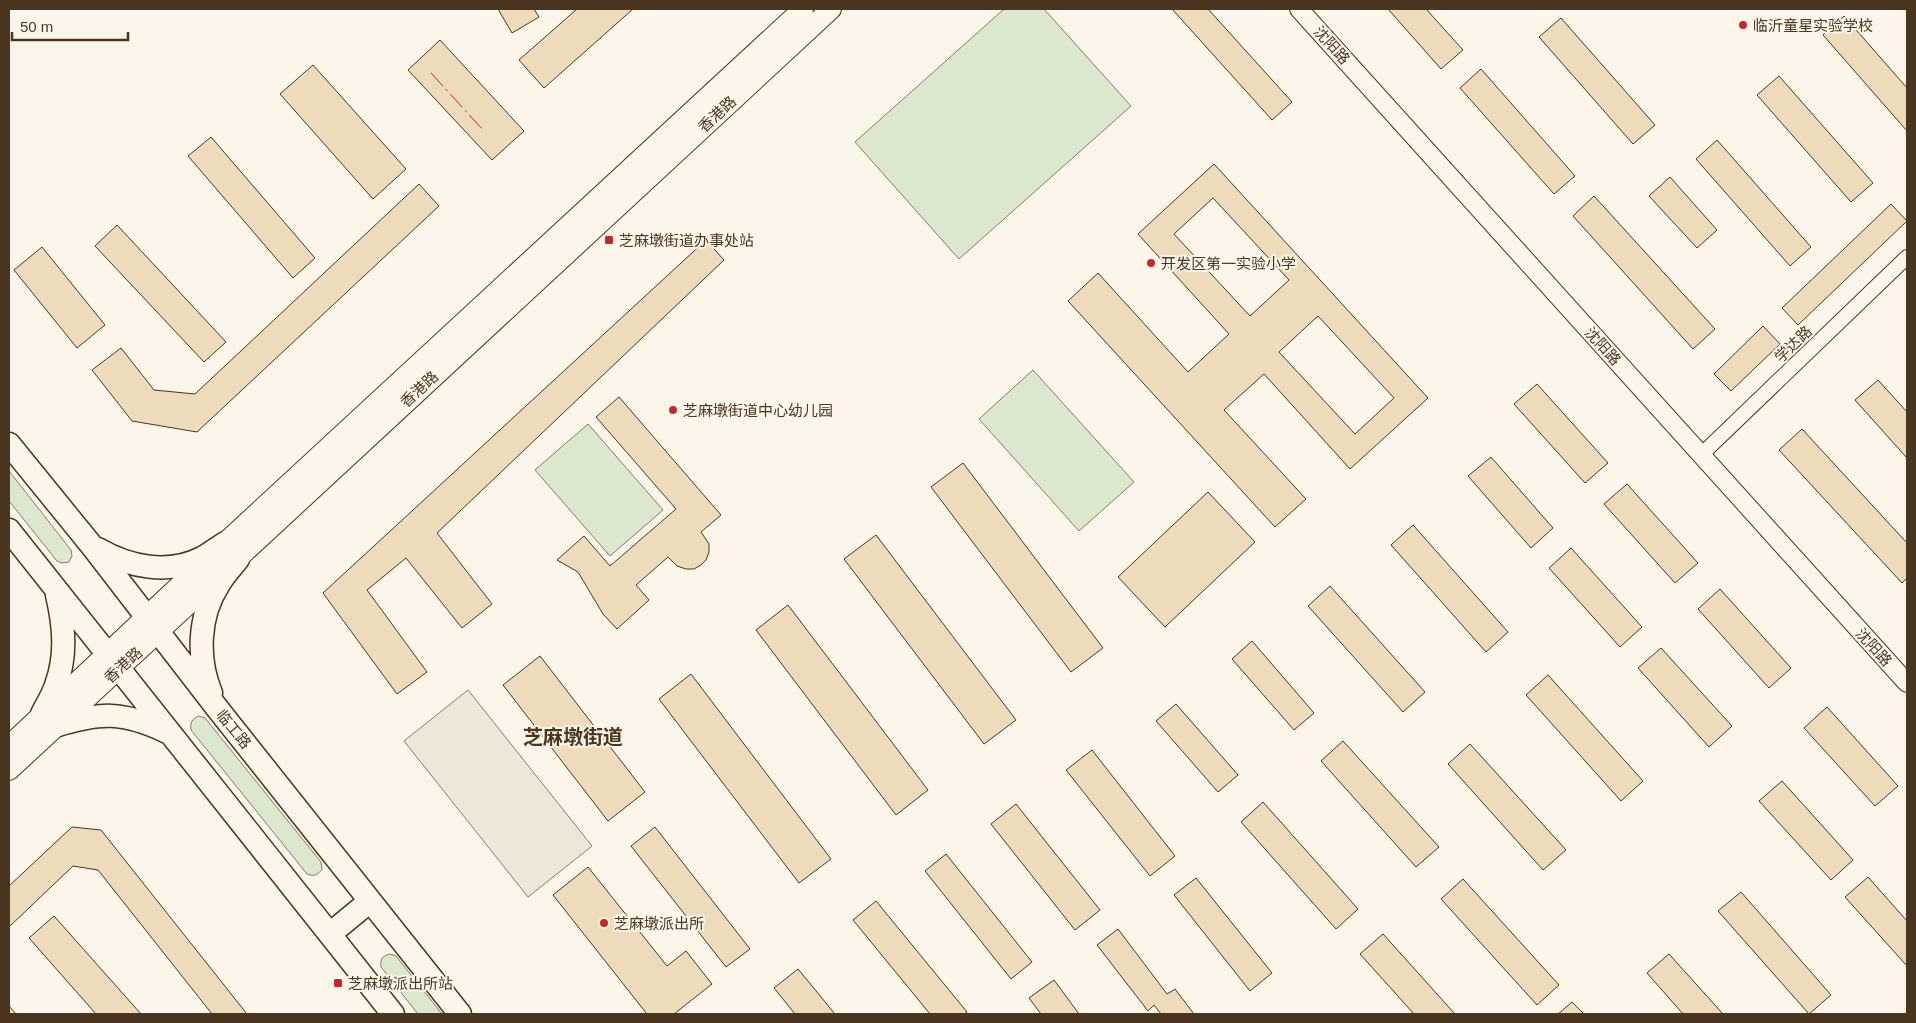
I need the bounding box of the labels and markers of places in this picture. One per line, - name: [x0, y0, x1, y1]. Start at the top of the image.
- place label: 临沂童星实验学校: [1753, 17, 1873, 34]
- marker: 临沂童星实验学校: [1737, 19, 1749, 31]
- place label: 芝麻墩街道办事处站: [619, 232, 754, 249]
- marker: 芝麻墩街道办事处站: [603, 234, 615, 246]
- place label: 开发区第一实验小学: [1161, 255, 1296, 272]
- marker: 开发区第一实验小学: [1145, 257, 1157, 269]
- place label: 芝麻墩街道中心幼儿园: [683, 402, 833, 419]
- marker: 芝麻墩街道中心幼儿园: [667, 404, 679, 416]
- place label: 芝麻墩派出所: [614, 915, 704, 932]
- marker: 芝麻墩派出所: [598, 917, 610, 929]
- place label: 芝麻墩派出所站: [348, 975, 453, 992]
- marker: 芝麻墩派出所站: [332, 977, 344, 989]

